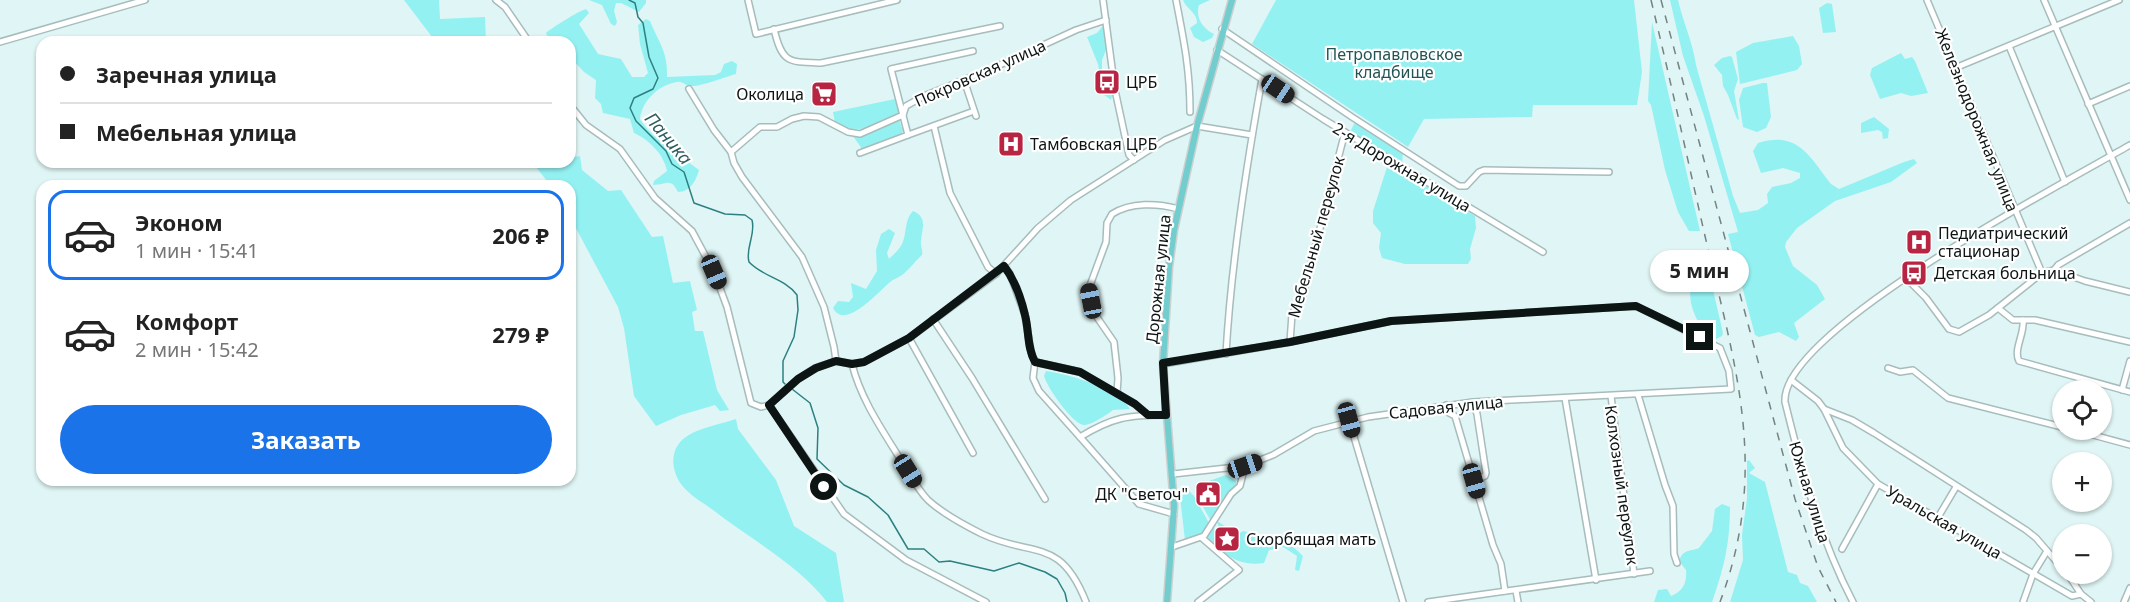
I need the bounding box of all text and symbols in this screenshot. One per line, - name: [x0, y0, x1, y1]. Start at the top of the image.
- street label: Железнодорожная улица: [1930, 25, 2024, 215]
- street label: Покровская улица: [911, 34, 1049, 112]
- park label: Петропавловское кладбище: [1326, 43, 1463, 83]
- text: Заречная улица: [96, 59, 277, 89]
- bus stop icon: ЦРБ: [1092, 67, 1122, 97]
- place label: ЦРБ: [1126, 71, 1158, 93]
- car: [1258, 71, 1298, 107]
- supermarket icon: Околица: [809, 79, 839, 109]
- place label: Околица: [736, 83, 804, 105]
- water label: Паника: [640, 107, 698, 169]
- text: Мебельная улица: [96, 117, 297, 147]
- street label: 2-я Дорожная улица: [1329, 117, 1475, 217]
- hospital icon: Тамбовская ЦРБ: [996, 129, 1026, 159]
- place label: Тамбовская ЦРБ: [1030, 133, 1157, 155]
- street label: Мебельный переулок: [1282, 153, 1350, 320]
- text: Эконом: [135, 207, 223, 237]
- icon: car: [63, 208, 117, 262]
- street label: Дорожная улица: [1140, 213, 1176, 345]
- text: 206 ₽: [492, 220, 549, 250]
- place label: Педиатрический стационар: [1938, 222, 2068, 262]
- hospital icon: Педиатрический стационар: [1904, 227, 1934, 257]
- text: 1 мин · 15:41: [135, 237, 259, 264]
- callout: 5 мин: [1650, 250, 1750, 292]
- car: [699, 252, 729, 292]
- text: 5 мин: [1670, 257, 1729, 284]
- bus stop icon: Детская больница: [1899, 258, 1929, 288]
- place label: Детская больница: [1934, 262, 2076, 284]
- car: [1079, 282, 1103, 320]
- text: Комфорт: [135, 306, 238, 336]
- icon: car: [63, 307, 117, 361]
- text: 279 ₽: [492, 319, 549, 349]
- route end: [1686, 323, 1713, 350]
- text: 2 мин · 15:42: [135, 336, 259, 363]
- map controls: [2052, 380, 2112, 584]
- button: locate: [2052, 380, 2112, 440]
- street label: Садовая улица: [1388, 390, 1504, 424]
- car: [1336, 400, 1362, 440]
- street label: Колхозный переулок: [1600, 404, 1644, 567]
- button: Заказать: [60, 405, 552, 474]
- street label: Южная улица: [1784, 438, 1836, 546]
- car: [891, 451, 925, 491]
- car: [1225, 452, 1265, 480]
- button: +: [2052, 452, 2112, 512]
- car: [1460, 461, 1488, 501]
- route start: [810, 473, 837, 500]
- public building icon: ДК "Светоч": [1193, 479, 1223, 509]
- street label: Уральская улица: [1882, 480, 2006, 564]
- place label: ДК "Светоч": [1095, 483, 1188, 505]
- place icon: Скорбящая мать: [1212, 524, 1242, 554]
- button: −: [2052, 524, 2112, 584]
- place label: Скорбящая мать: [1246, 528, 1376, 550]

